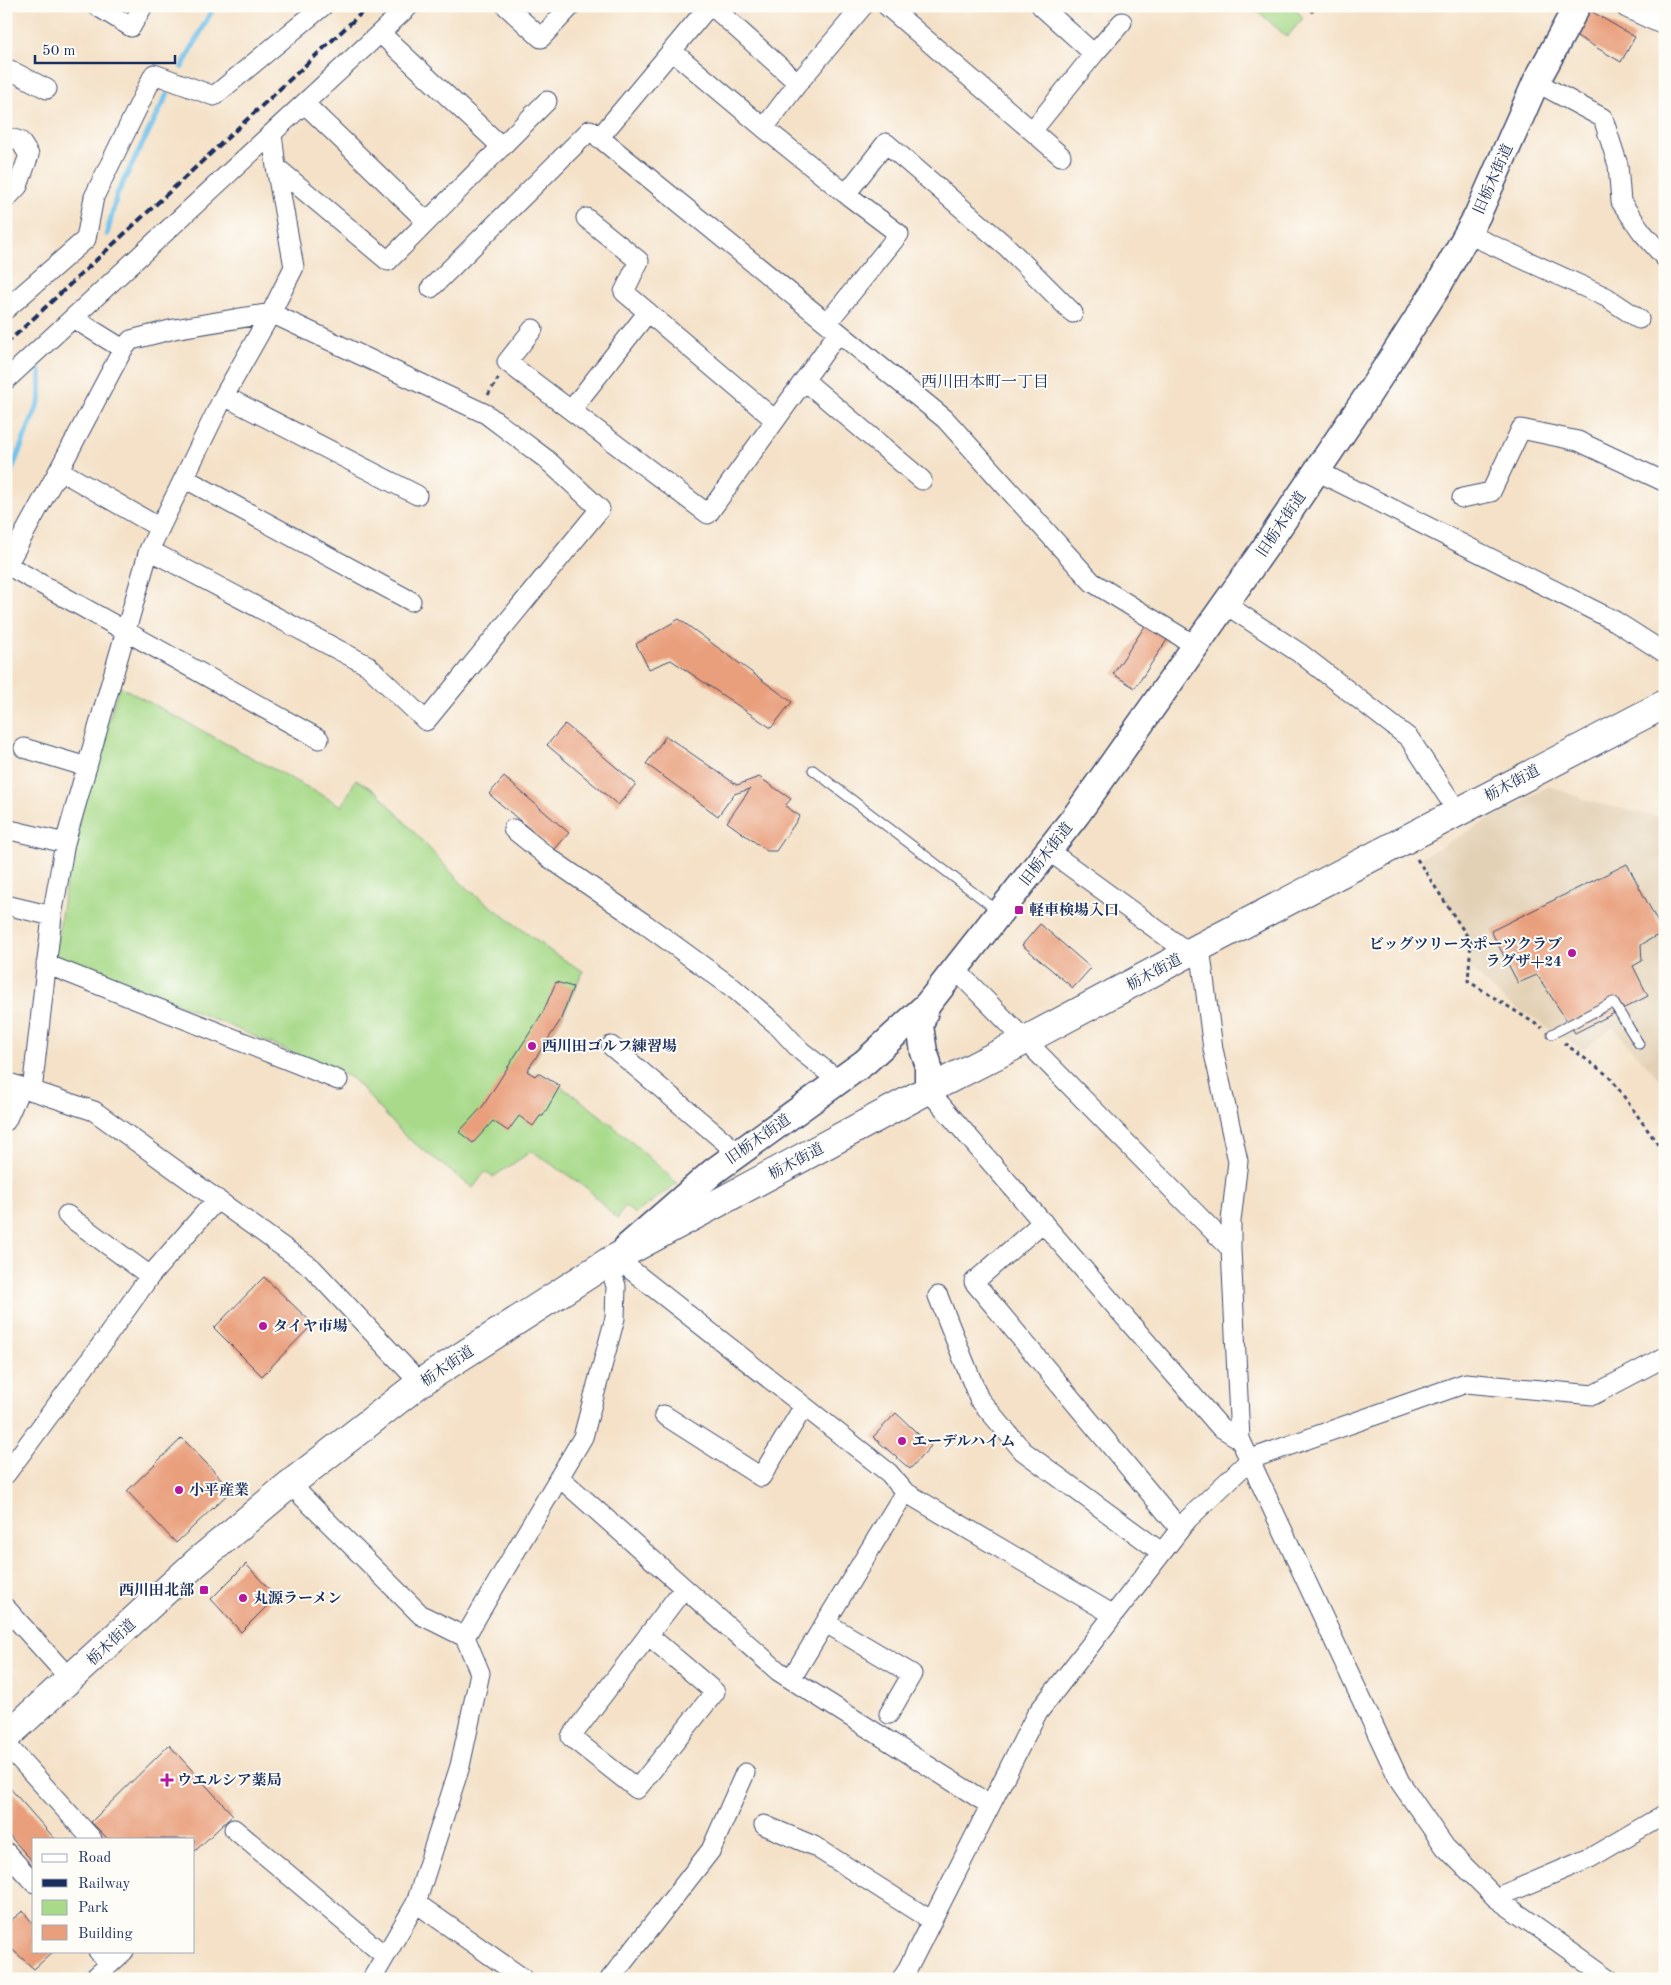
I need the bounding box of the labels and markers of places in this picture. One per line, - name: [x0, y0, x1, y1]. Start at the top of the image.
- place label: 軽車検場入口: [1029, 902, 1119, 919]
- marker: 軽車検場入口: [1013, 904, 1025, 916]
- place label: ビッグツリースポーツクラブ ラグザ+24: [1369, 936, 1562, 970]
- marker: ビッグツリースポーツクラブ ラグザ+24: [1566, 947, 1578, 959]
- place label: 西川田ゴルフ練習場: [542, 1038, 677, 1055]
- marker: 西川田ゴルフ練習場: [526, 1040, 538, 1052]
- place label: タイヤ市場: [273, 1318, 348, 1335]
- marker: タイヤ市場: [257, 1320, 269, 1332]
- place label: エーデルハイム: [912, 1433, 1015, 1450]
- marker: エーデルハイム: [896, 1435, 908, 1447]
- place label: 小平産業: [189, 1482, 249, 1499]
- marker: 小平産業: [173, 1484, 185, 1496]
- place label: 西川田北部: [119, 1582, 195, 1599]
- marker: 西川田北部: [198, 1584, 210, 1596]
- place label: 丸源ラーメン: [253, 1590, 342, 1607]
- marker: 丸源ラーメン: [237, 1592, 249, 1604]
- place label: ウエルシア薬局: [177, 1772, 282, 1789]
- marker: ウエルシア薬局: [161, 1774, 173, 1786]

